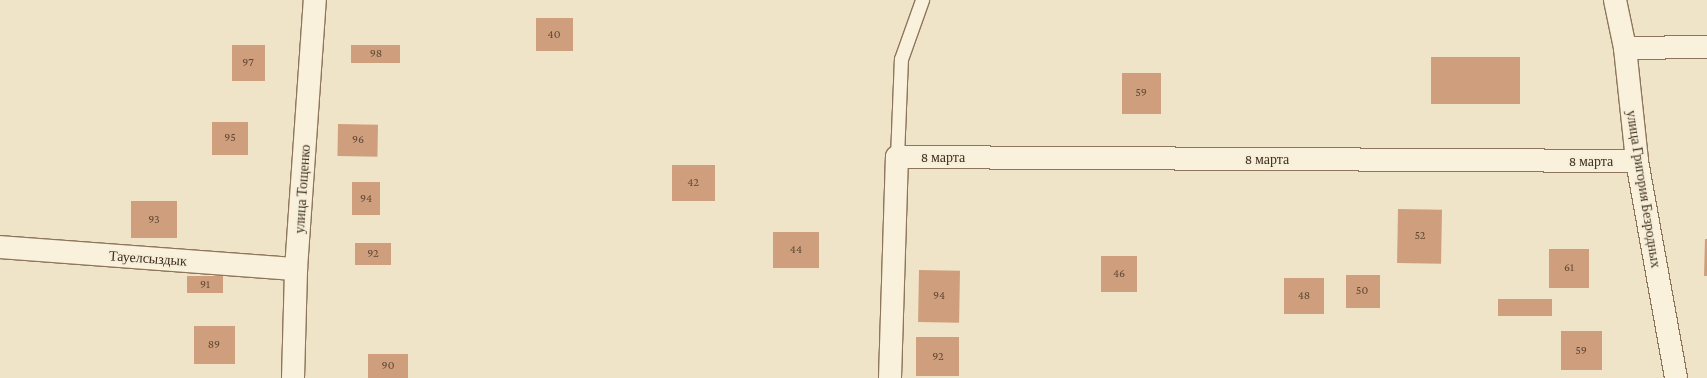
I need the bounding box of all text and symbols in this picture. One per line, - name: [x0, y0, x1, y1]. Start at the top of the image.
- house number: 40: [548, 28, 560, 42]
- house number: 98: [370, 47, 382, 61]
- house number: 97: [242, 56, 254, 70]
- house number: 59: [1135, 86, 1147, 100]
- street label: улица Григория Безродных: [1623, 109, 1665, 269]
- house number: 95: [224, 131, 236, 145]
- house number: 96: [352, 133, 364, 147]
- street label: улица Тощенко: [291, 144, 313, 234]
- street label: 8 марта: [921, 149, 965, 165]
- street label: 8 марта: [1245, 151, 1289, 167]
- street label: 8 марта: [1569, 153, 1613, 169]
- house number: 42: [687, 176, 699, 190]
- house number: 94: [360, 192, 372, 206]
- house number: 93: [148, 213, 160, 227]
- house number: 52: [1414, 229, 1426, 243]
- house number: 44: [790, 243, 802, 257]
- street label: Тауелсыздык: [109, 247, 187, 269]
- house number: 92: [367, 247, 379, 261]
- house number: 61: [1564, 261, 1574, 275]
- house number: 46: [1113, 267, 1125, 281]
- house number: 91: [200, 278, 210, 292]
- house number: 50: [1356, 284, 1368, 298]
- house number: 94: [933, 289, 945, 303]
- house number: 48: [1298, 289, 1310, 303]
- house number: 89: [208, 338, 220, 352]
- house number: 59: [1575, 344, 1587, 358]
- house number: 92: [932, 350, 944, 364]
- house number: 90: [382, 359, 394, 373]

